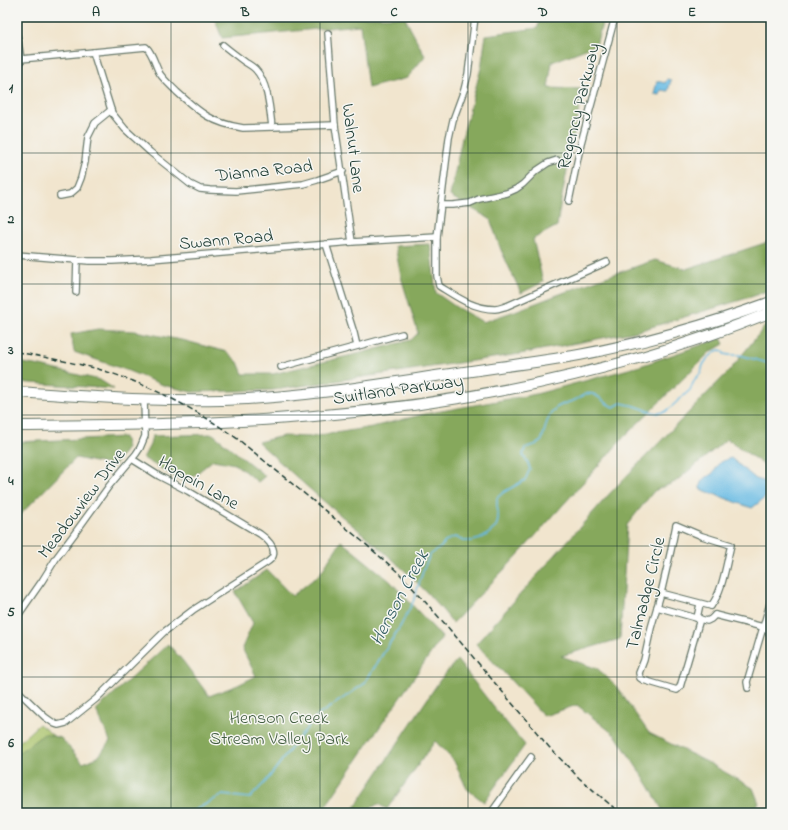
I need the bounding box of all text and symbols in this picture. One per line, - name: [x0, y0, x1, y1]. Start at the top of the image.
- text: A: [92, 3, 100, 22]
- text: B: [240, 3, 250, 22]
- text: C: [390, 3, 398, 22]
- text: D: [537, 3, 548, 22]
- text: E: [688, 3, 696, 22]
- street label: Regency Parkway: [552, 40, 609, 173]
- text: 1: [9, 79, 14, 98]
- street label: Walnut Lane: [334, 102, 370, 195]
- street label: Dianna Road: [213, 154, 314, 190]
- text: 2: [7, 210, 15, 229]
- street label: Swann Road: [178, 224, 274, 258]
- text: 3: [7, 341, 14, 360]
- street label: Suitland Parkway: [331, 369, 465, 413]
- street label: Meadowview Drive: [32, 443, 133, 565]
- street label: Hoppin Lane: [153, 450, 244, 518]
- text: 4: [7, 472, 14, 491]
- street label: Talmadge Circle: [620, 533, 675, 653]
- water label: Henson Creek: [364, 545, 437, 651]
- text: 5: [7, 603, 15, 622]
- park label: Henson Creek Stream Valley Park: [210, 706, 348, 753]
- text: 6: [7, 734, 14, 753]

